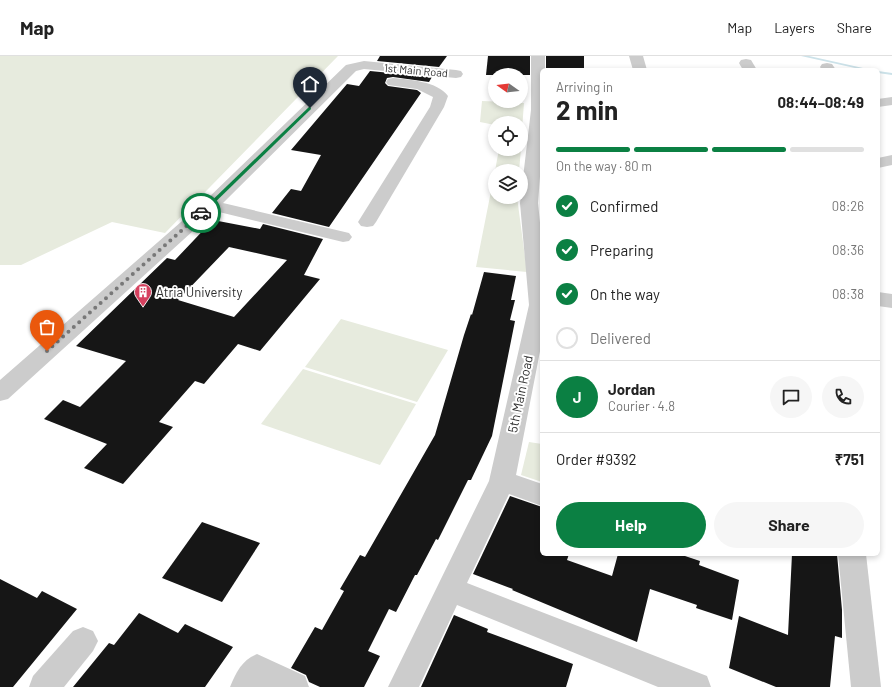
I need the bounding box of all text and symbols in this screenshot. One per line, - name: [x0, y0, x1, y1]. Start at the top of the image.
- text: Map: [20, 16, 54, 39]
- text: Map: [727, 19, 752, 36]
- text: Layers: [774, 19, 815, 36]
- text: Share: [837, 19, 872, 36]
- street label: 1st Main Road: [384, 61, 448, 79]
- pin: [293, 67, 327, 108]
- north arrow: [488, 68, 528, 108]
- map controls: [488, 68, 528, 204]
- icon: home: [299, 73, 321, 95]
- text: Arriving in: [556, 79, 613, 95]
- text: 08:44–08:49: [777, 93, 864, 111]
- text: 2 min: [556, 94, 618, 125]
- button: locate: [488, 116, 528, 156]
- text: On the way · 80 m: [556, 158, 652, 174]
- button: layers: [488, 164, 528, 204]
- courier: [181, 193, 221, 233]
- icon: check: [556, 195, 578, 217]
- text: Confirmed: [590, 197, 658, 215]
- text: 08:26: [832, 198, 864, 214]
- icon: car: [190, 202, 212, 224]
- icon: check: [556, 239, 578, 261]
- text: Preparing: [590, 241, 654, 259]
- text: 08:36: [832, 242, 864, 258]
- building icon: Atria University: [133, 282, 153, 307]
- icon: check: [556, 283, 578, 305]
- place label: Atria University: [156, 284, 242, 300]
- text: On the way: [590, 285, 660, 303]
- text: 08:38: [832, 286, 864, 302]
- pin: [30, 310, 64, 351]
- icon: bag: [36, 316, 58, 338]
- text: Delivered: [590, 329, 651, 347]
- street label: 5th Main Road: [504, 354, 536, 434]
- button: chat: [770, 376, 812, 418]
- button: phone: [822, 376, 864, 418]
- text: Jordan: [608, 380, 655, 398]
- text: J: [573, 388, 581, 406]
- text: Courier · 4.8: [608, 398, 675, 414]
- text: Order #9392: [556, 450, 637, 468]
- text: ₹751: [835, 450, 864, 468]
- button: Help: [556, 502, 706, 548]
- button: Share: [714, 502, 864, 548]

